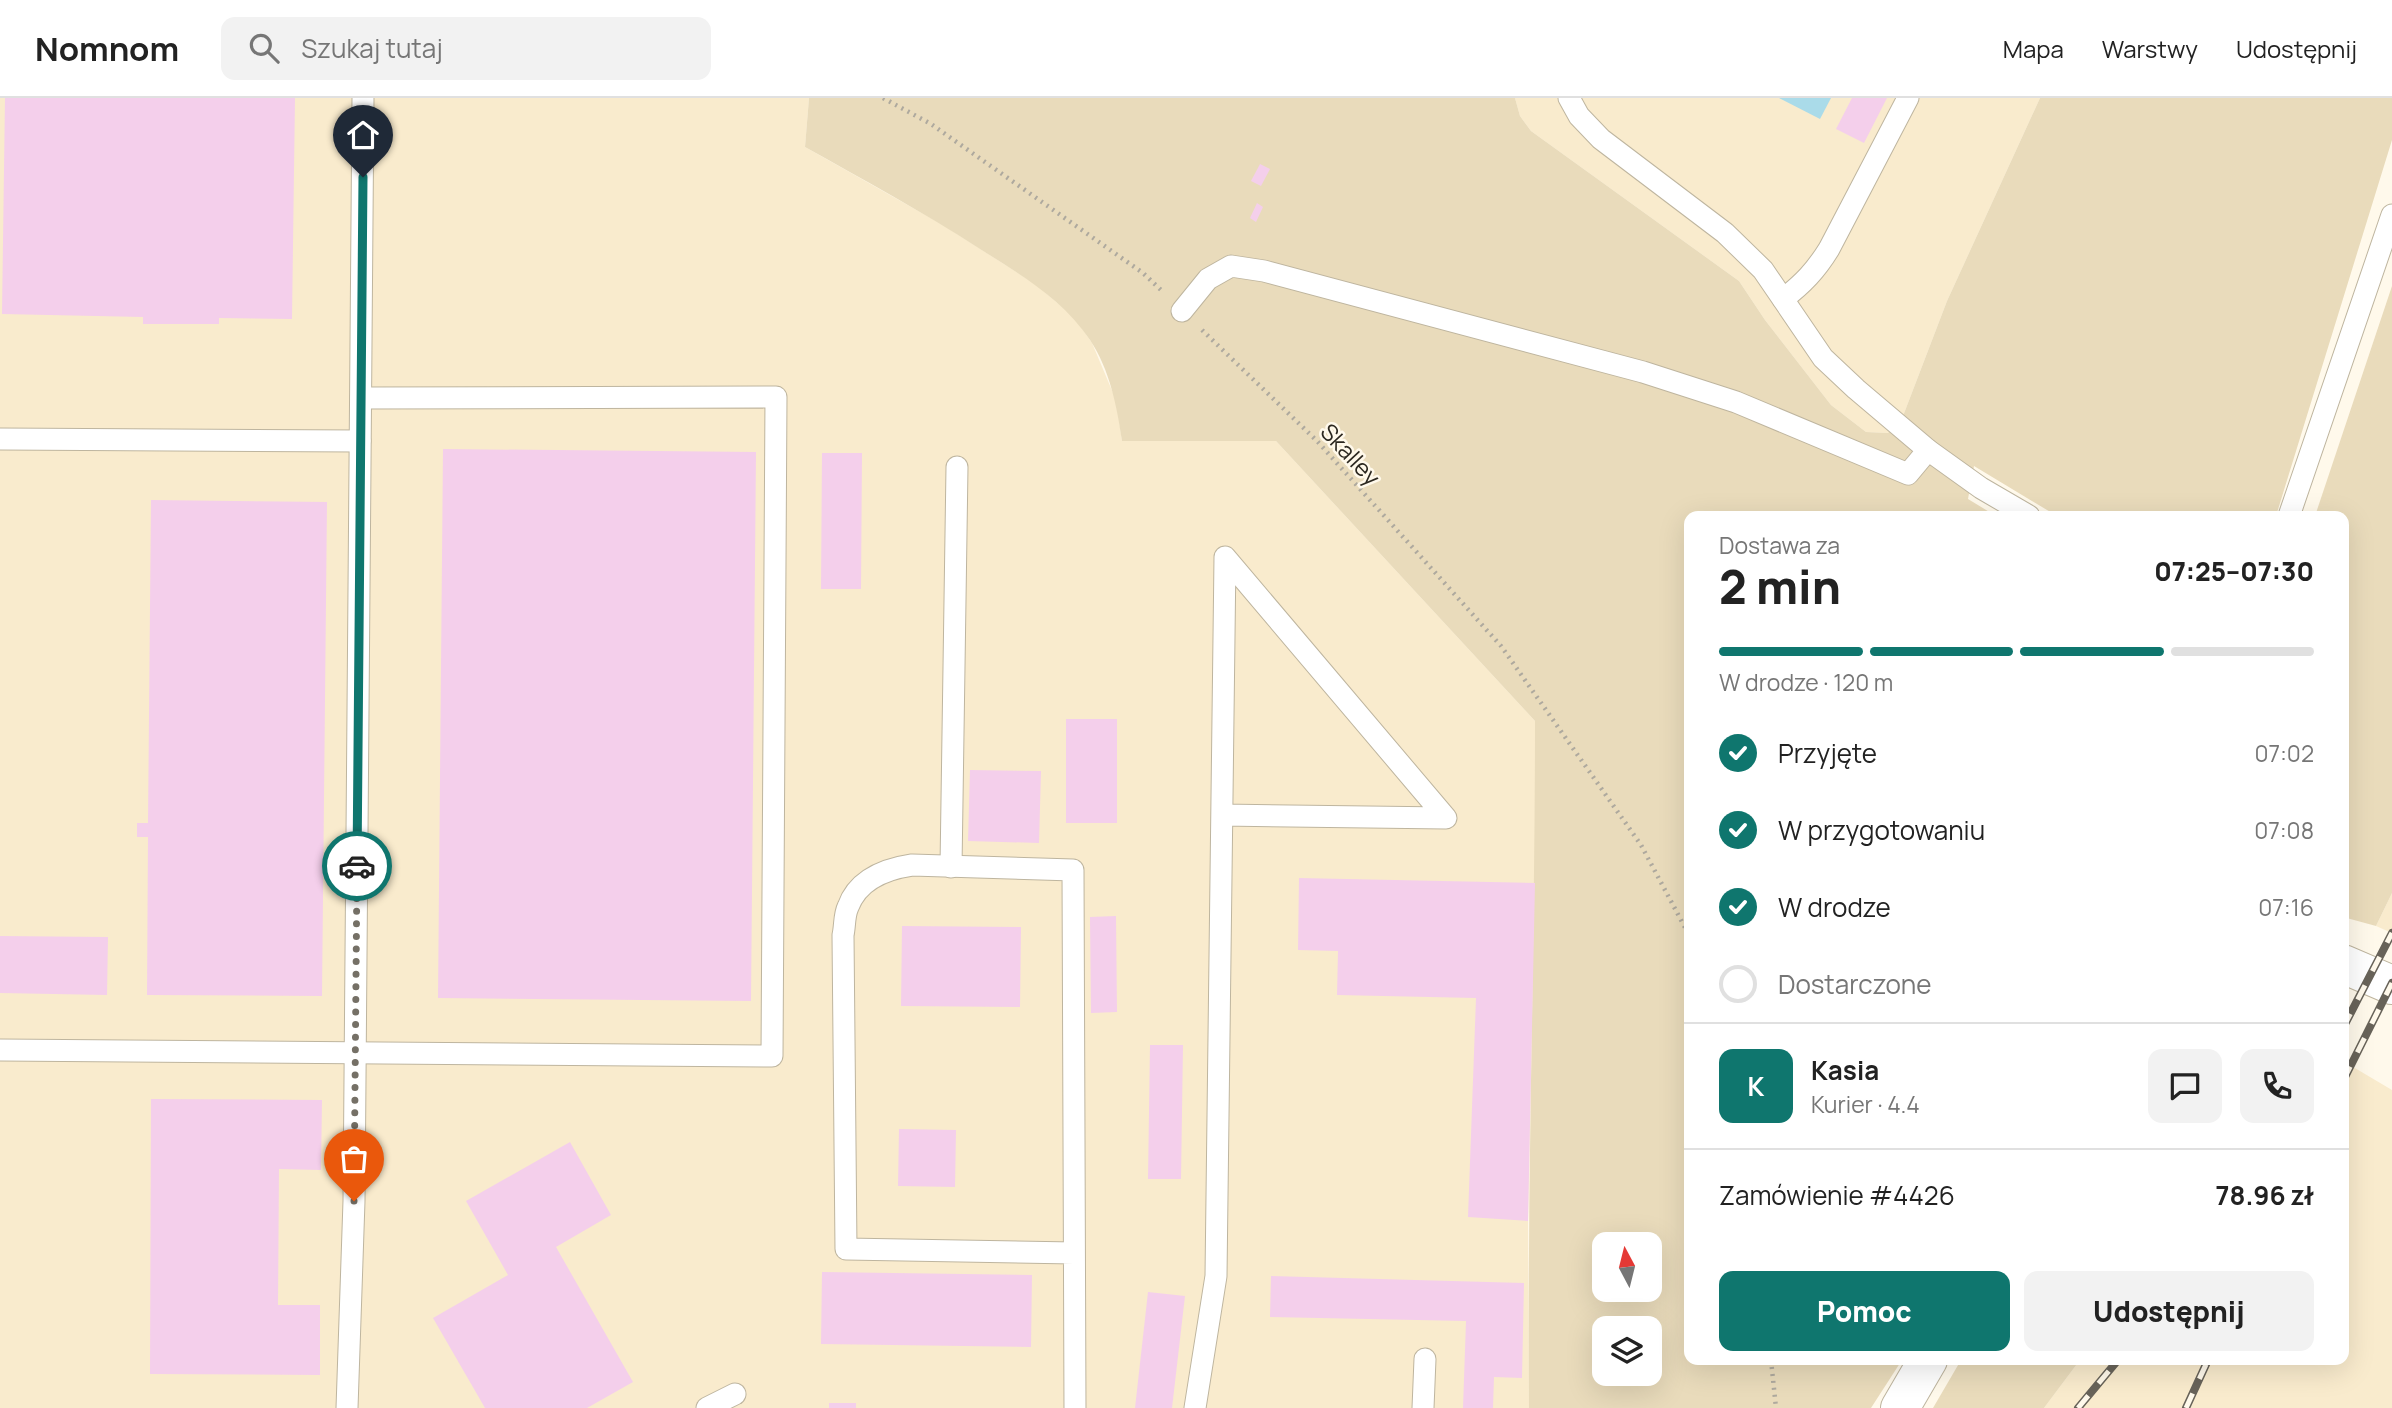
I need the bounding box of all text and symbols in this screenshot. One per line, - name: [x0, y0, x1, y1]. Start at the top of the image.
- search box: [221, 17, 711, 80]
- text: Nomnom: [35, 26, 179, 71]
- icon: search: [245, 29, 283, 67]
- text: Szukaj tutaj: [301, 30, 443, 66]
- text: Mapa: [2003, 32, 2064, 65]
- text: Warstwy: [2102, 32, 2198, 65]
- text: Udostępnij: [2236, 32, 2357, 65]
- pin: [333, 105, 393, 177]
- icon: home: [344, 116, 382, 154]
- street label: Skalley: [1314, 416, 1388, 492]
- text: Dostawa za: [1719, 529, 1840, 561]
- text: 07:25–07:30: [2154, 553, 2314, 589]
- text: 2 min: [1719, 555, 1841, 618]
- text: W drodze · 120 m: [1719, 666, 1893, 698]
- icon: check: [1719, 734, 1757, 772]
- text: Przyjęte: [1778, 735, 1877, 771]
- text: 07:02: [2254, 737, 2314, 769]
- icon: check: [1719, 811, 1757, 849]
- text: W przygotowaniu: [1778, 812, 1985, 848]
- text: 07:08: [2254, 814, 2314, 846]
- courier: [322, 831, 392, 901]
- icon: car: [338, 847, 376, 885]
- icon: check: [1719, 888, 1757, 926]
- text: W drodze: [1778, 889, 1891, 925]
- text: 07:16: [2258, 891, 2314, 923]
- text: Dostarczone: [1778, 966, 1931, 1002]
- button: chat: [2148, 1049, 2222, 1123]
- button: phone: [2240, 1049, 2314, 1123]
- text: Kasia: [1811, 1052, 1879, 1088]
- text: K: [1748, 1068, 1764, 1104]
- text: Kurier · 4.4: [1811, 1088, 1920, 1120]
- pin: [324, 1129, 384, 1201]
- icon: bag: [335, 1140, 373, 1178]
- text: Zamówienie #4426: [1719, 1177, 1955, 1213]
- text: 78.96 zł: [2216, 1177, 2314, 1213]
- north arrow: [1592, 1232, 1662, 1302]
- map controls: [1592, 1232, 1662, 1386]
- button: Pomoc: [1719, 1271, 2010, 1351]
- button: Udostępnij: [2024, 1271, 2314, 1351]
- button: layers: [1592, 1316, 1662, 1386]

